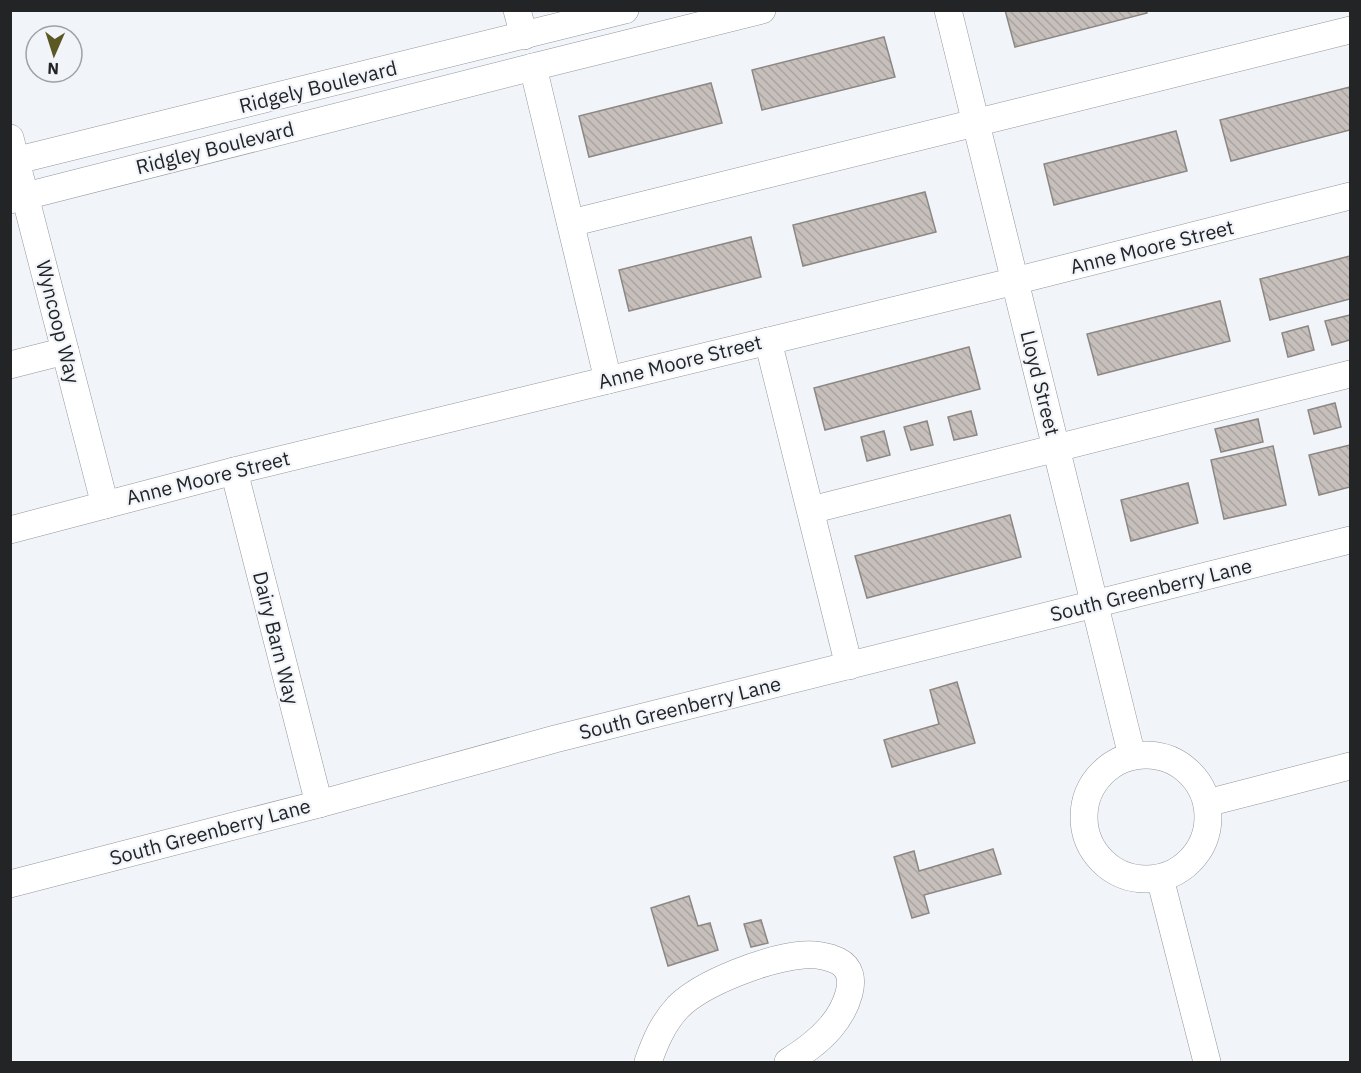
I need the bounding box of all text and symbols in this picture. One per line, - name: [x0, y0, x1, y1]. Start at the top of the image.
- north arrow: [24, 24, 84, 84]
- street label: Ridgely Boulevard: [236, 54, 400, 119]
- text: N: [47, 59, 60, 79]
- street label: Ridgley Boulevard: [133, 115, 297, 180]
- street label: Anne Moore Street: [1067, 213, 1236, 280]
- street label: Wyncoop Way: [30, 257, 87, 386]
- street label: Lloyd Street: [1014, 327, 1067, 438]
- street label: Anne Moore Street: [595, 328, 764, 395]
- street label: Anne Moore Street: [123, 444, 292, 511]
- street label: South Greenberry Lane: [1047, 551, 1255, 628]
- street label: Dairy Barn Way: [247, 568, 306, 707]
- street label: South Greenberry Lane: [576, 669, 784, 746]
- street label: South Greenberry Lane: [106, 792, 313, 871]

